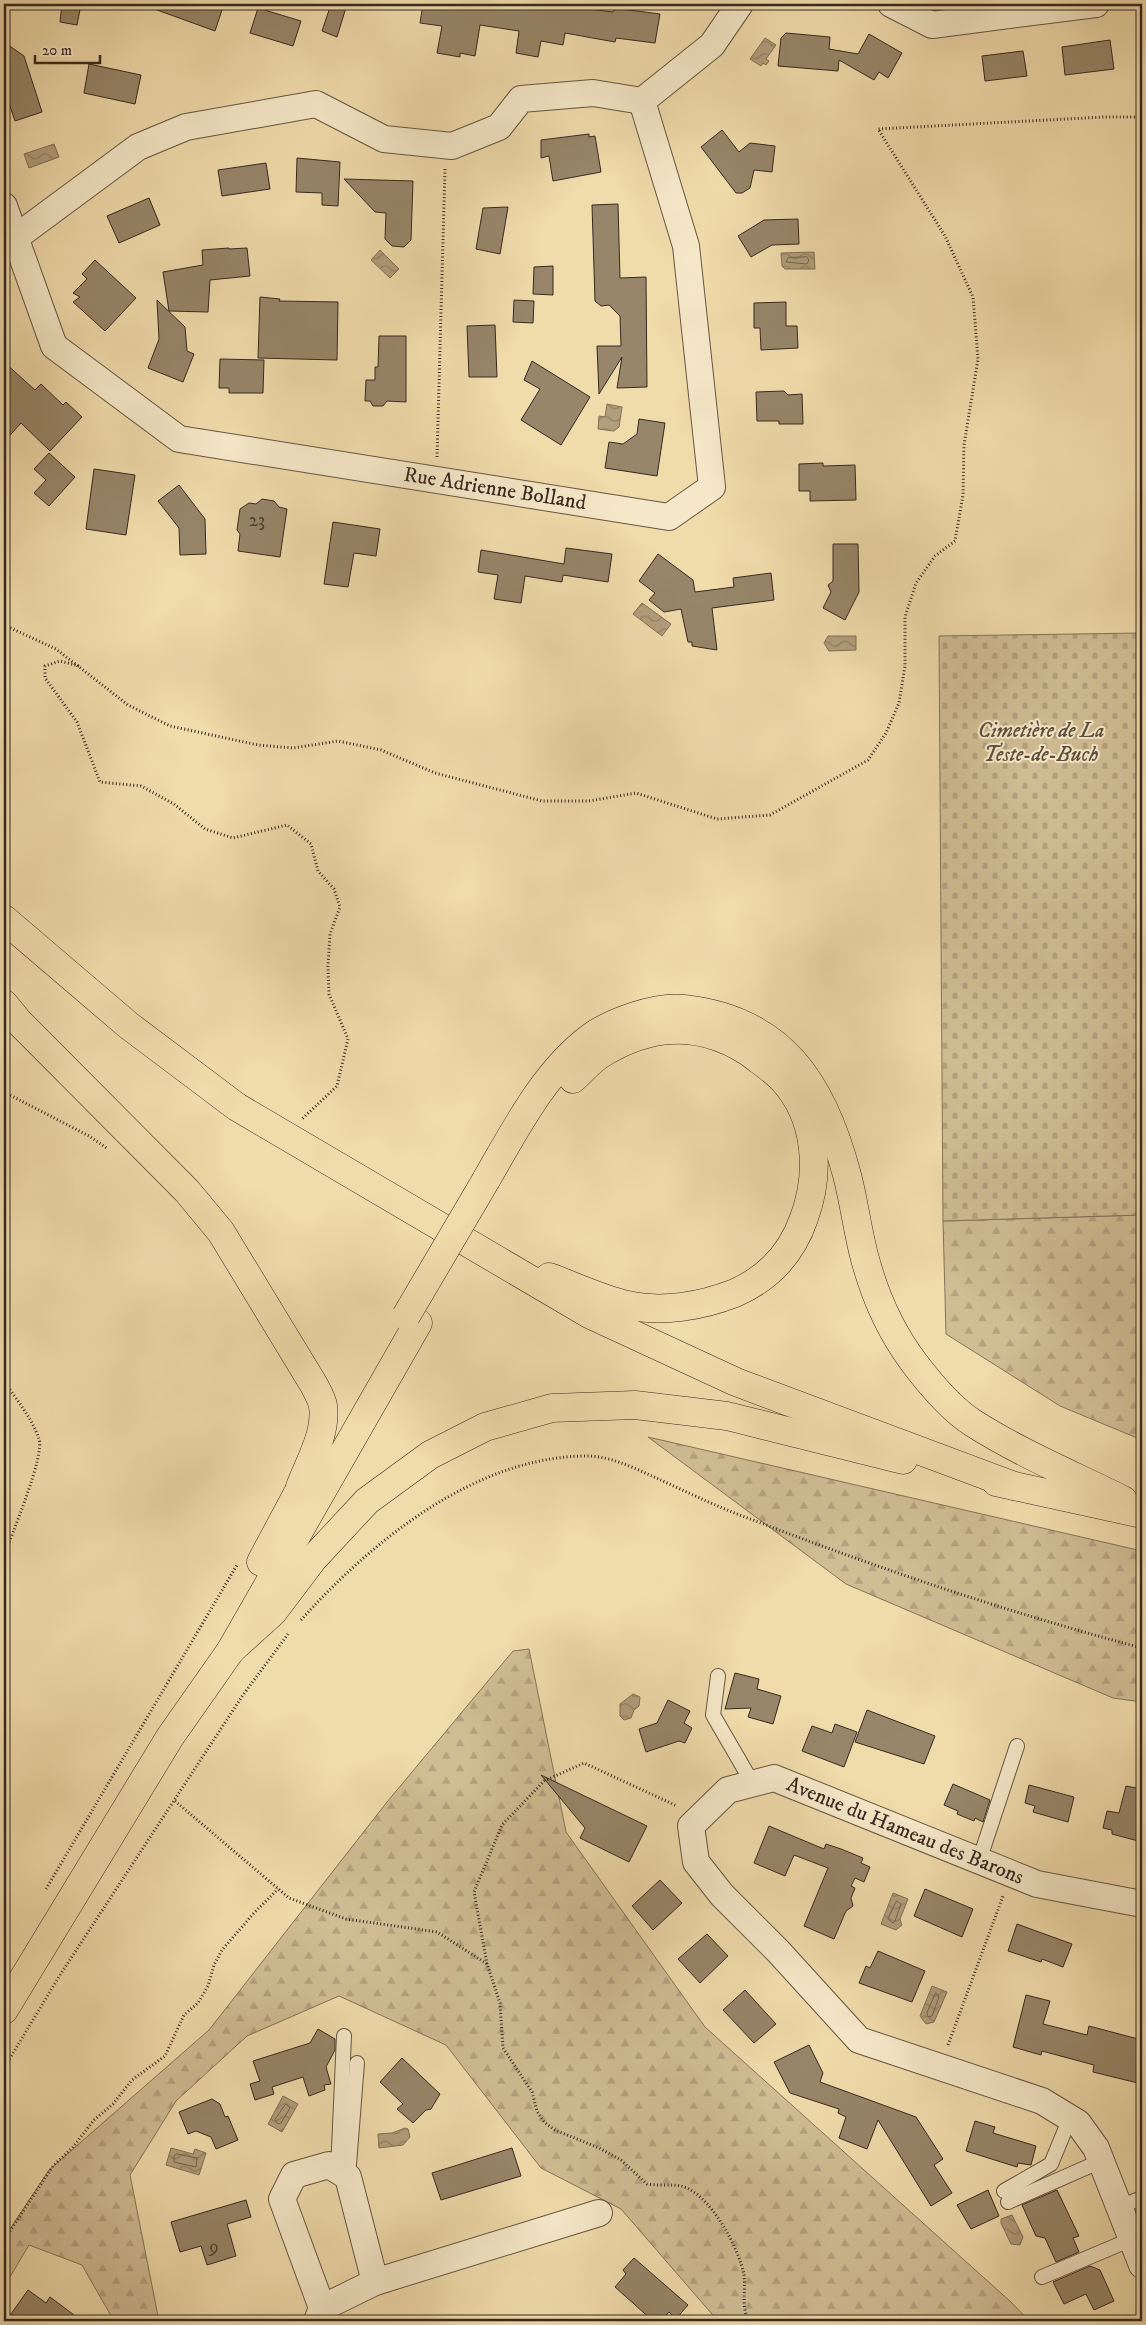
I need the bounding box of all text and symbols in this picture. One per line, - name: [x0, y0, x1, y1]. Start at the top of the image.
- scale bar: [35, 32, 100, 64]
- text: 20 m: [42, 41, 72, 60]
- street label: Rue Adrienne Bolland: [402, 462, 589, 516]
- house number: 23: [249, 509, 265, 532]
- park label: Cimetière de La Teste-de-Buch: [978, 718, 1104, 768]
- street label: Avenue du Hameau des Barons: [783, 1771, 1027, 1891]
- house number: 9: [208, 2236, 219, 2259]

